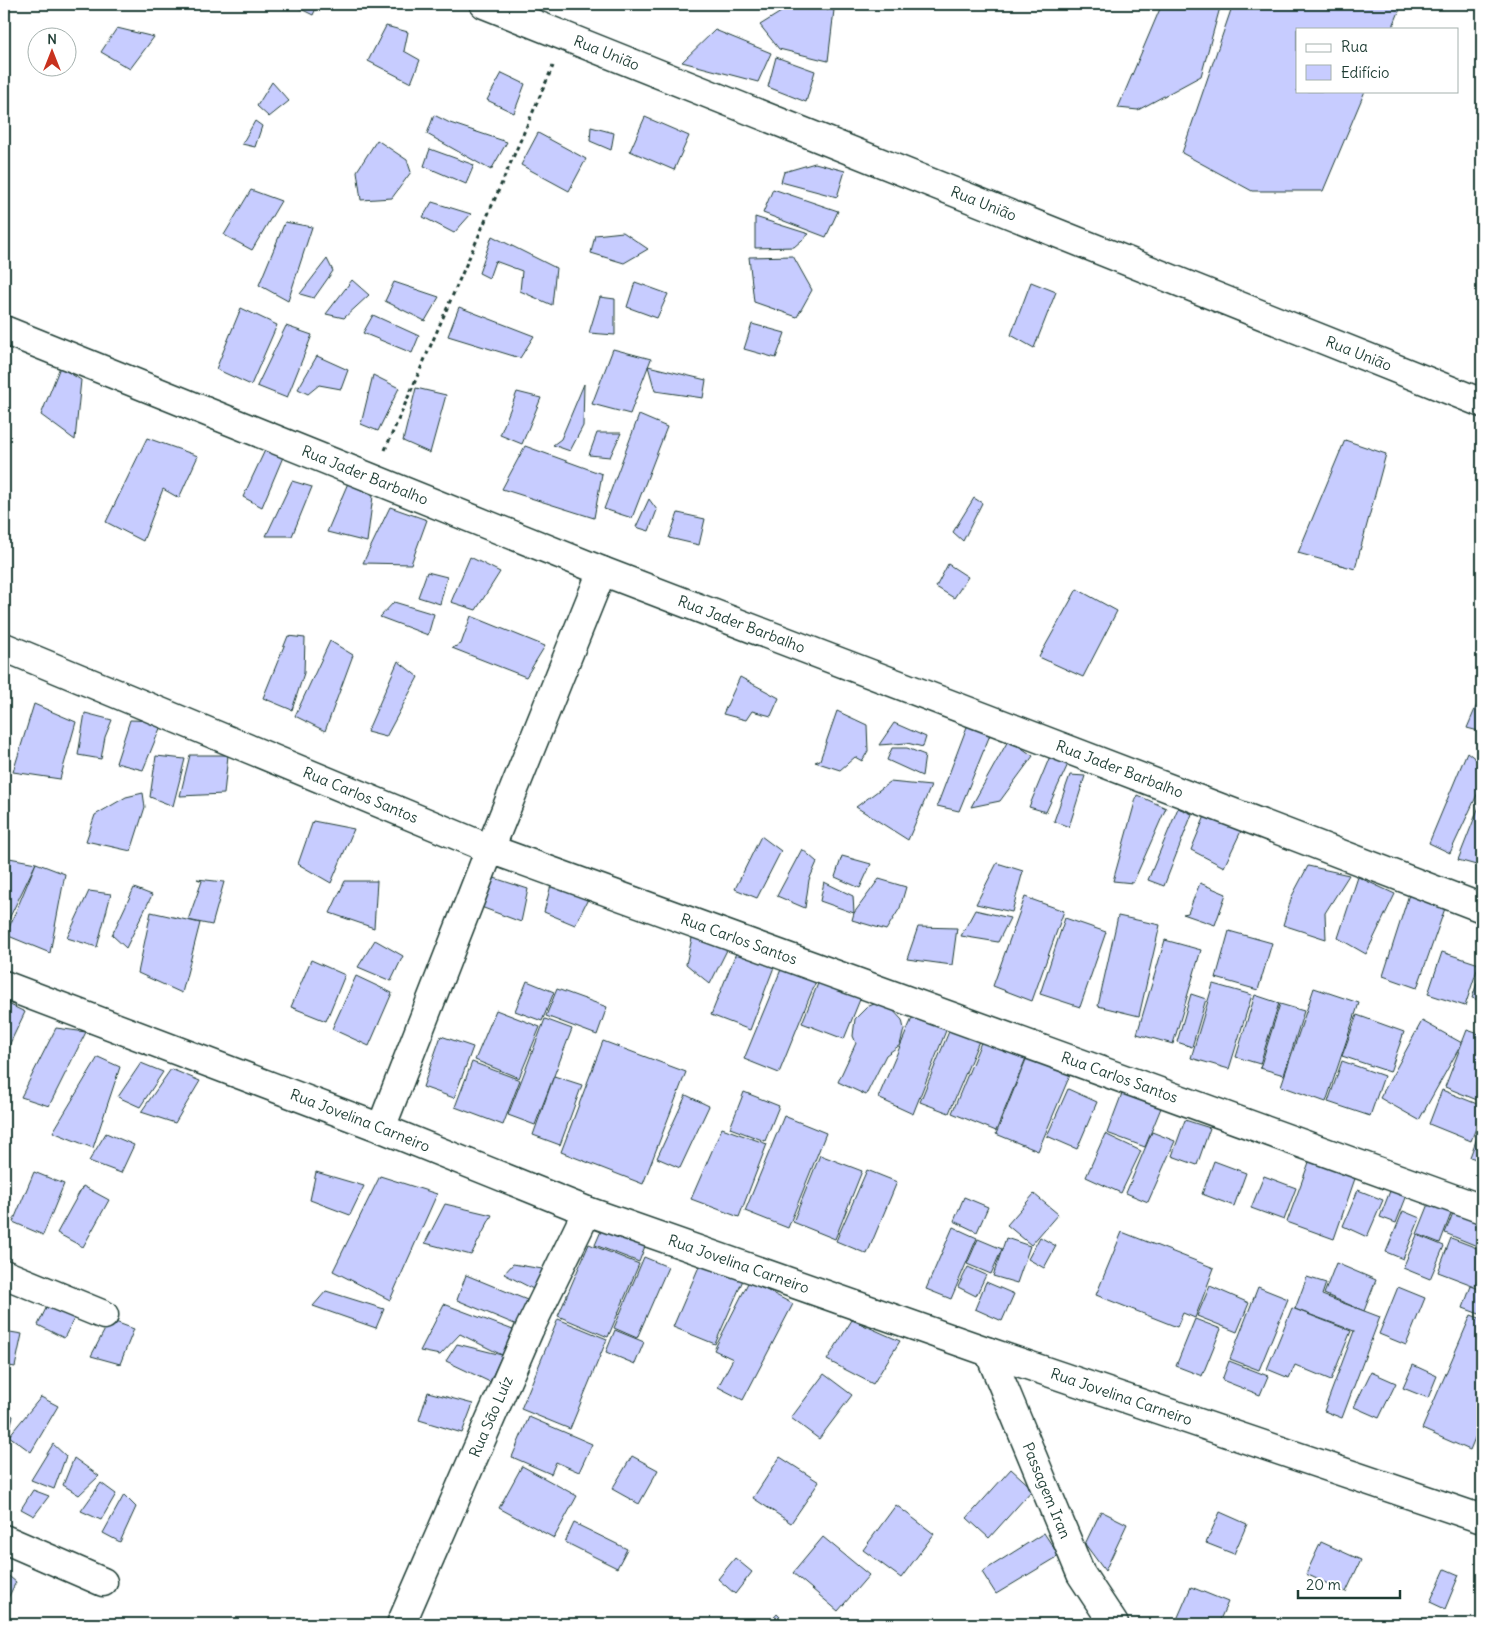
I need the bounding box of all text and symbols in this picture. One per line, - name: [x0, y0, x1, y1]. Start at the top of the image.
- north arrow: [28, 28, 78, 78]
- legend: [1296, 28, 1458, 92]
- text: N: [47, 30, 57, 48]
- street label: Rua União: [571, 31, 643, 74]
- text: Rua: [1341, 37, 1368, 56]
- text: Edifício: [1341, 63, 1389, 82]
- street label: Rua União: [948, 182, 1020, 225]
- street label: Rua União: [1323, 332, 1395, 375]
- street label: Rua Jader Barbalho: [299, 441, 431, 509]
- street label: Rua Jader Barbalho: [675, 591, 808, 657]
- street label: Rua Jader Barbalho: [1053, 736, 1186, 802]
- street label: Rua Carlos Santos: [300, 762, 421, 827]
- street label: Rua Carlos Santos: [678, 909, 800, 969]
- street label: Rua Carlos Santos: [1059, 1047, 1181, 1107]
- street label: Rua Jovelina Carneiro: [288, 1084, 433, 1156]
- street label: Rua Jovelina Carneiro: [666, 1230, 812, 1297]
- street label: Rua Jovelina Carneiro: [1048, 1364, 1195, 1429]
- street label: Rua São Luíz: [465, 1373, 517, 1460]
- street label: Passagem Iran: [1019, 1439, 1075, 1542]
- scale bar: [1298, 1568, 1401, 1600]
- text: 20 m: [1306, 1575, 1341, 1594]

